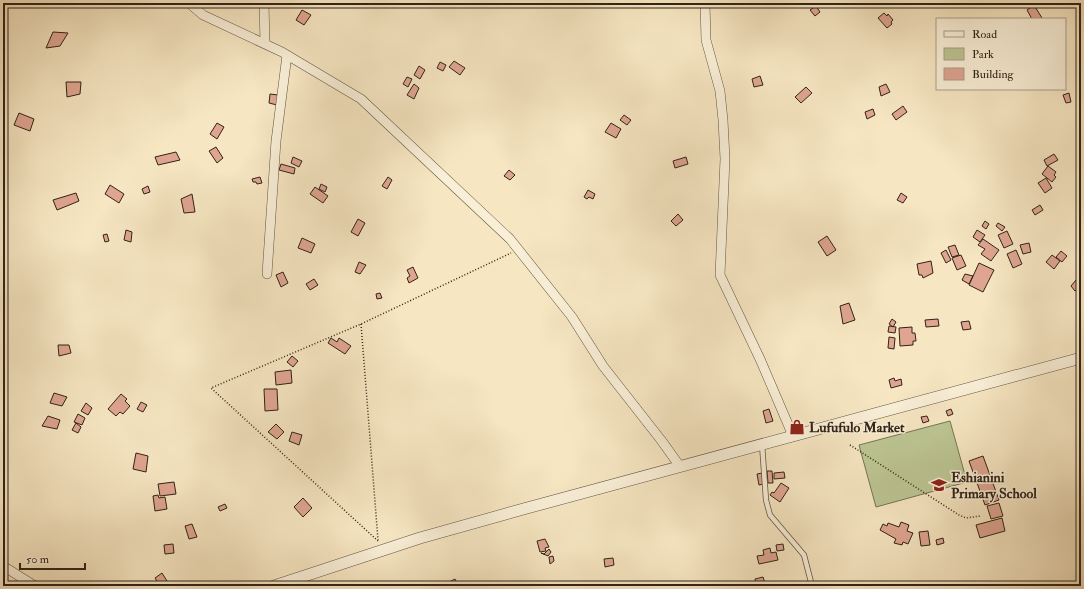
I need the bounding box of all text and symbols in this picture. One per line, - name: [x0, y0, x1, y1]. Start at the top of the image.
- legend: [936, 18, 1066, 90]
- text: Road: [972, 27, 997, 42]
- text: Park: [972, 47, 994, 62]
- text: Building: [972, 67, 1015, 82]
- shop icon: Lufufulo Market: [788, 418, 806, 436]
- place label: Lufufulo Market: [809, 419, 905, 436]
- place label: Eshianini Primary School: [951, 469, 1037, 503]
- school or university icon: Eshianini Primary School: [930, 476, 948, 494]
- scale bar: [20, 545, 85, 571]
- text: 50 m: [26, 552, 50, 567]

